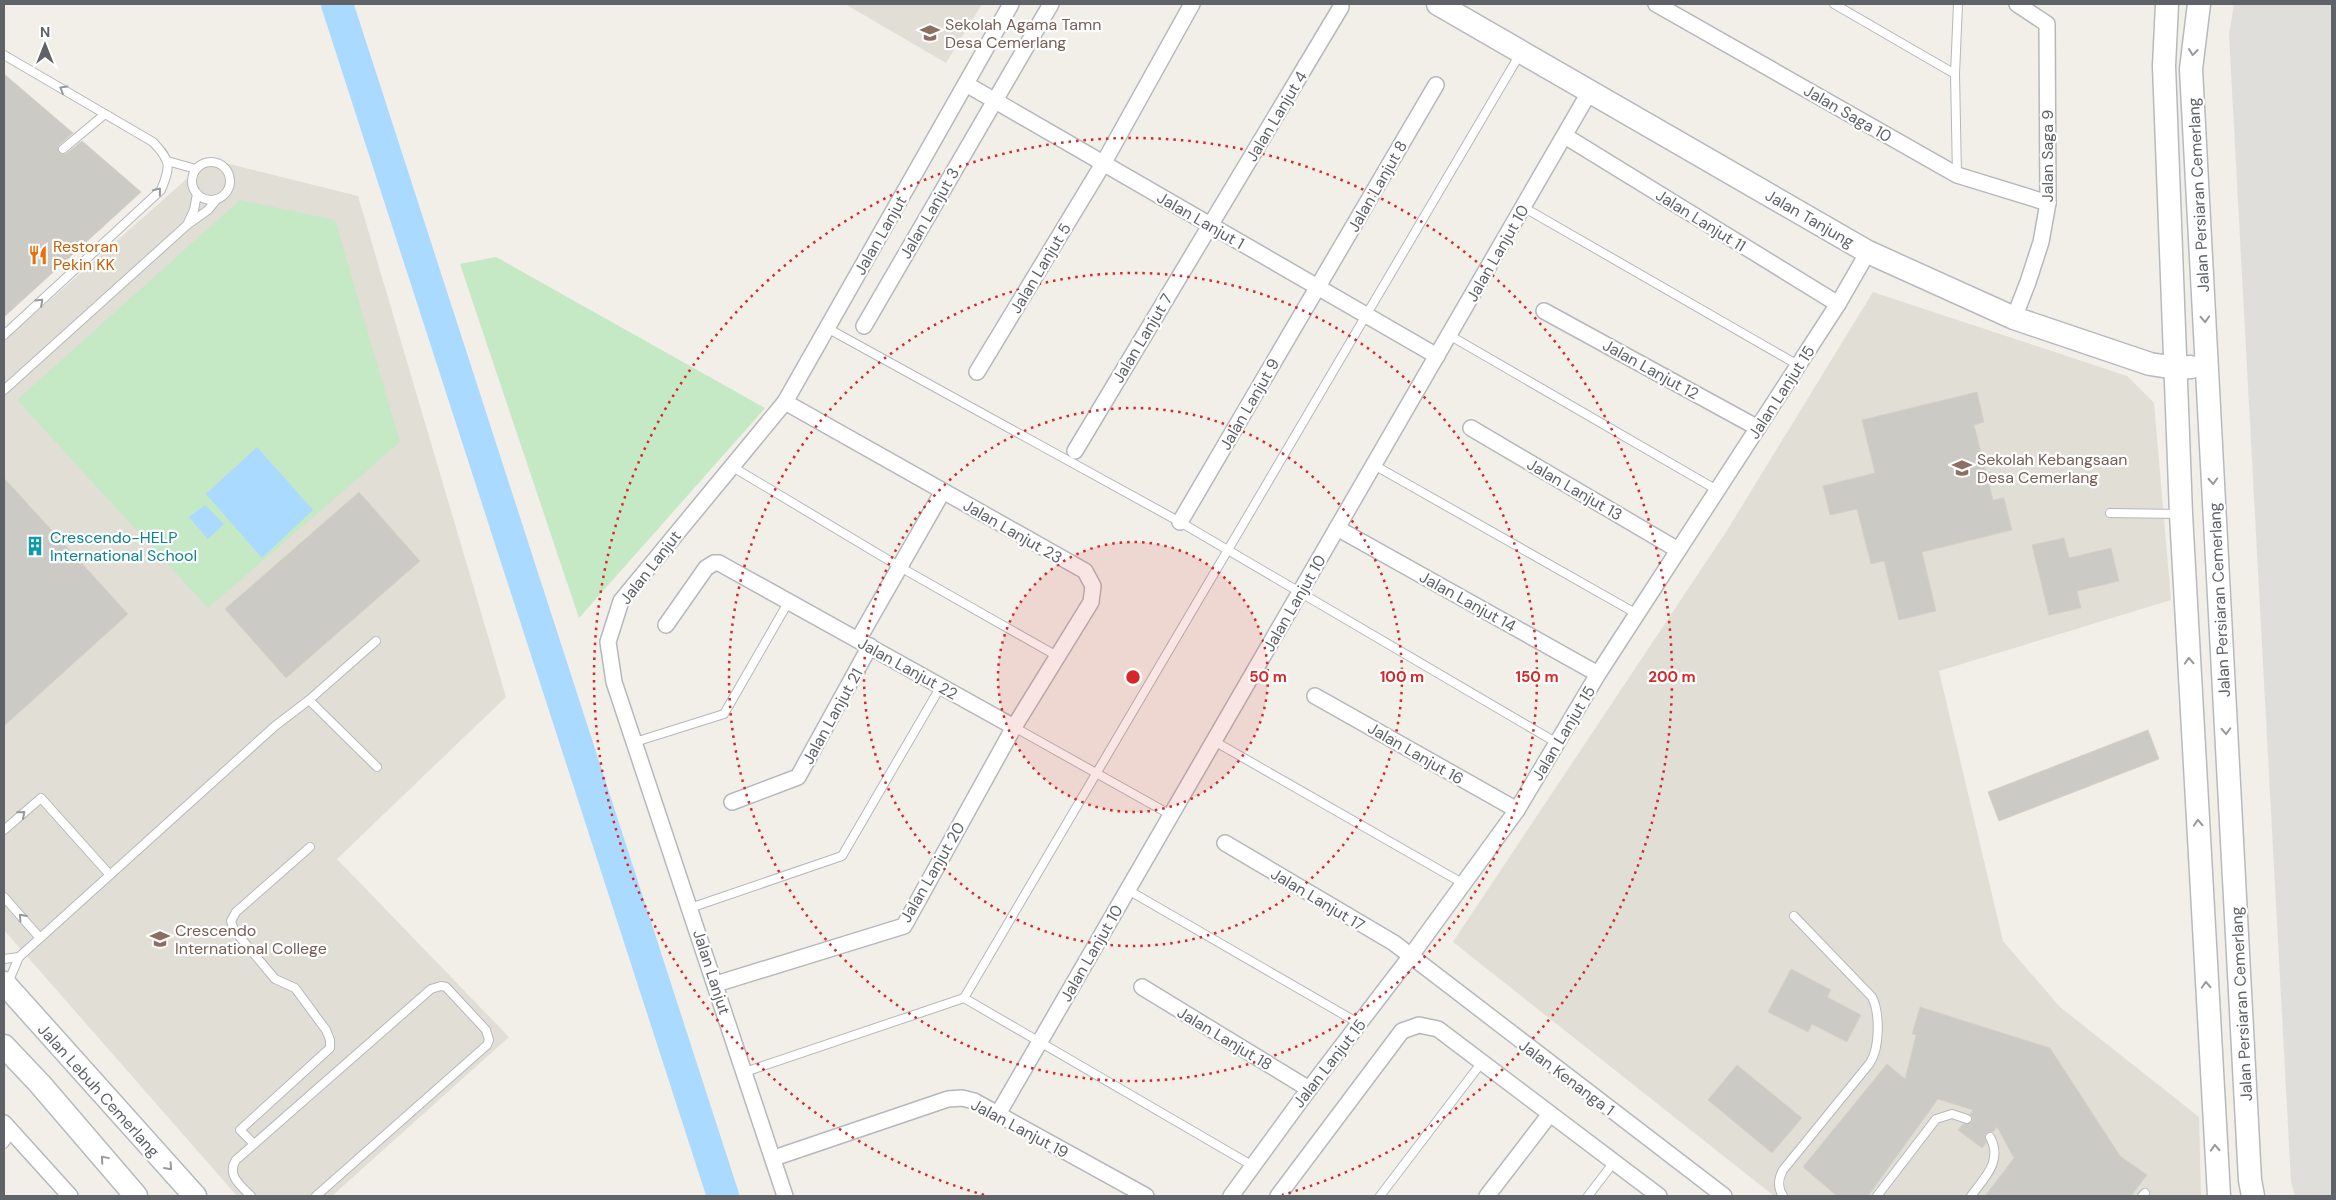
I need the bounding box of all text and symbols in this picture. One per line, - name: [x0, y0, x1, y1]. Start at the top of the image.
- place label: Sekolah Agama Tamn Desa Cemerlang: [945, 14, 1101, 53]
- north arrow: [20, 20, 70, 70]
- school or university icon: Sekolah Agama Tamn Desa Cemerlang: [919, 22, 941, 44]
- text: N: [40, 23, 50, 41]
- one-way arrow: [2188, 48, 2199, 56]
- street label: Jalan Lanjut 4: [1241, 67, 1312, 165]
- street label: Jalan Saga 10: [1800, 80, 1896, 147]
- one-way arrow: [59, 86, 68, 96]
- street label: Jalan Persiaran Cemerlang: [2183, 97, 2214, 293]
- street label: Jalan Saga 9: [2037, 110, 2058, 202]
- street label: Jalan Lanjut 8: [1343, 137, 1412, 236]
- street label: Jalan Lanjut 3: [895, 164, 964, 263]
- street label: Jalan Lanjut 11: [1652, 184, 1750, 256]
- street label: Jalan Tanjung: [1762, 185, 1858, 252]
- street label: Jalan Lanjut 1: [1153, 187, 1248, 254]
- one-way arrow: [152, 188, 161, 197]
- street label: Jalan Lanjut: [849, 192, 912, 279]
- street label: Jalan Lanjut 10: [1461, 201, 1534, 305]
- street label: Jalan Lanjut 5: [1005, 219, 1076, 317]
- place label: Restoran Pekin KK: [53, 236, 118, 275]
- restaurant icon: Restoran Pekin KK: [27, 244, 49, 266]
- street label: Jalan Lanjut 7: [1107, 290, 1177, 387]
- one-way arrow: [34, 299, 43, 308]
- one-way arrow: [2199, 315, 2210, 323]
- street label: Jalan Lanjut 12: [1599, 334, 1702, 404]
- street label: Jalan Lanjut 15: [1743, 342, 1819, 443]
- street label: Jalan Lanjut 9: [1215, 355, 1284, 454]
- place label: Sekolah Kebangsaan Desa Cemerlang: [1977, 449, 2127, 488]
- street label: Jalan Lanjut 13: [1523, 454, 1626, 525]
- school or university icon: Sekolah Kebangsaan Desa Cemerlang: [1951, 457, 1973, 479]
- one-way arrow: [2208, 478, 2219, 486]
- street label: Jalan Lanjut 23: [959, 495, 1066, 568]
- street label: Jalan Persiaran Cemerlang: [2204, 502, 2235, 698]
- street label: Jalan Lanjut: [615, 526, 686, 608]
- place label: Crescendo-HELP International School: [50, 527, 197, 566]
- building icon: Crescendo-HELP International School: [24, 535, 46, 557]
- street label: Jalan Lanjut 10: [1258, 551, 1331, 655]
- street label: Jalan Lanjut 14: [1416, 566, 1520, 637]
- street label: Jalan Lanjut 22: [854, 632, 961, 704]
- one-way arrow: [2183, 657, 2194, 665]
- street label: Jalan Lanjut 21: [797, 665, 867, 768]
- text: 50 m: [1249, 667, 1287, 687]
- text: 100 m: [1380, 667, 1424, 687]
- text: 150 m: [1516, 667, 1559, 687]
- text: 200 m: [1648, 667, 1696, 687]
- centre of rings: [1124, 668, 1142, 686]
- street label: Jalan Lanjut 15: [1527, 682, 1600, 785]
- street label: Jalan Lanjut 16: [1364, 717, 1468, 789]
- one-way arrow: [2221, 727, 2232, 735]
- one-way arrow: [17, 811, 26, 820]
- street label: Jalan Lanjut 20: [895, 818, 970, 926]
- one-way arrow: [2192, 819, 2203, 827]
- street label: Jalan Lanjut 17: [1267, 863, 1369, 936]
- street label: Jalan Lanjut 10: [1055, 901, 1128, 1005]
- street label: Jalan Persiaran Cemerlang: [2226, 906, 2257, 1102]
- one-way arrow: [19, 914, 28, 923]
- place label: Crescendo International College: [175, 920, 327, 959]
- street label: Jalan Lanjut: [688, 927, 735, 1017]
- school or university icon: Crescendo International College: [149, 928, 171, 950]
- one-way arrow: [2201, 981, 2212, 989]
- street label: Jalan Lanjut 18: [1173, 1002, 1276, 1075]
- street label: Jalan Lanjut 15: [1288, 1015, 1371, 1112]
- street label: Jalan Lebuh Cemerlang: [33, 1019, 164, 1161]
- street label: Jalan Kenanga 1: [1515, 1035, 1619, 1120]
- street label: Jalan Lanjut 19: [967, 1094, 1072, 1163]
- one-way arrow: [2210, 1143, 2221, 1151]
- one-way arrow: [101, 1156, 110, 1165]
- one-way arrow: [163, 1161, 172, 1170]

